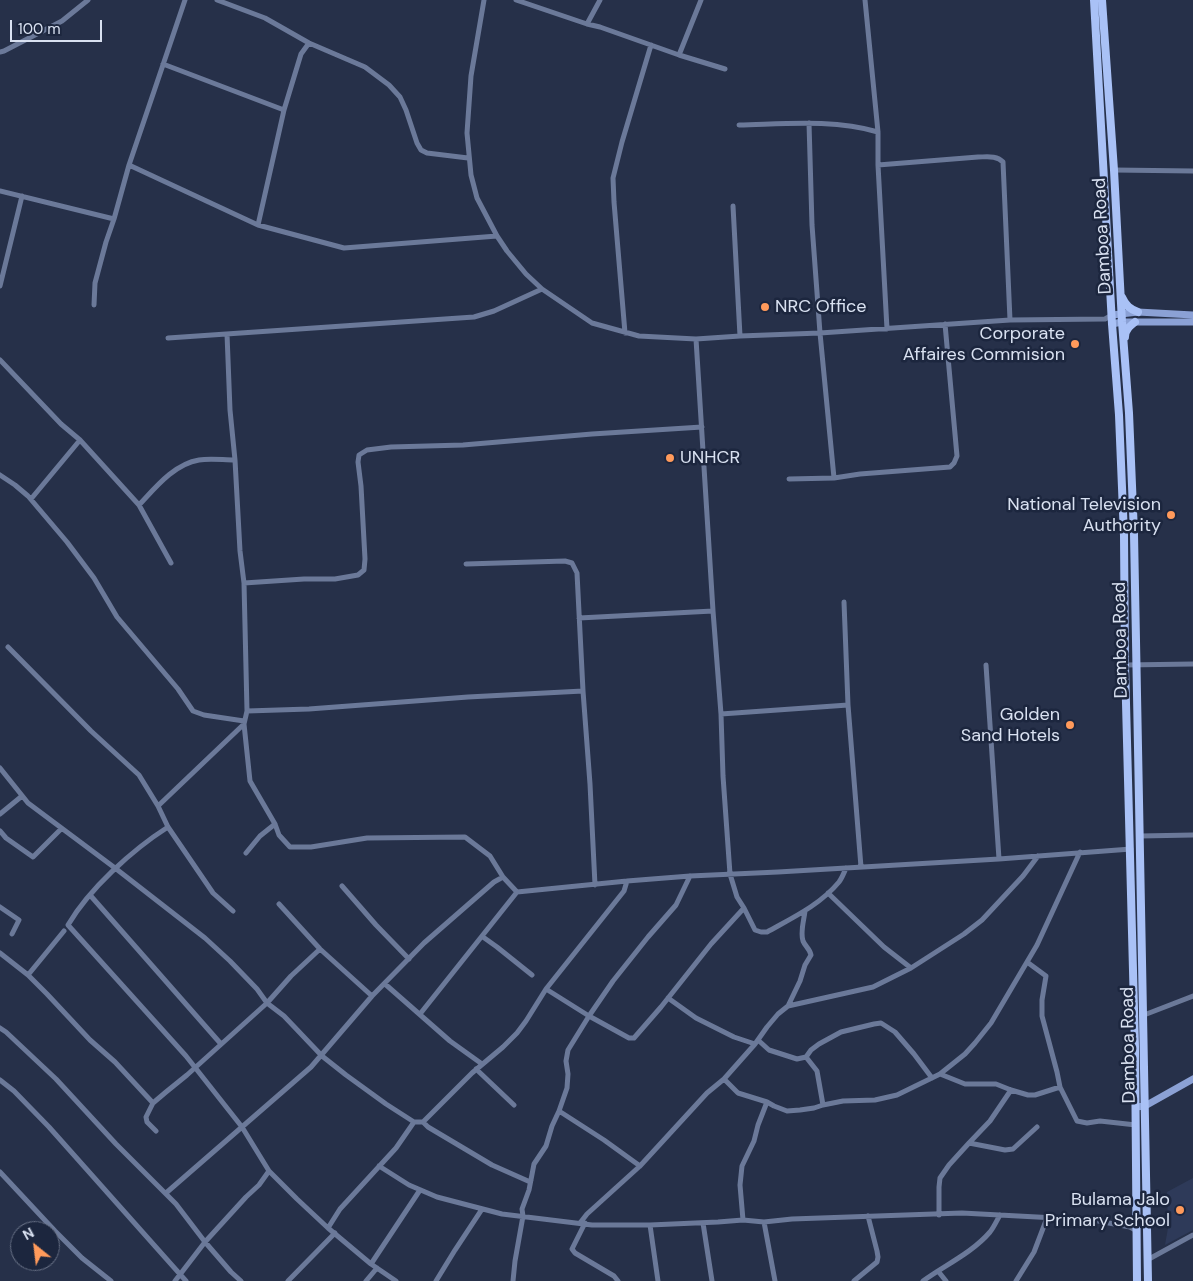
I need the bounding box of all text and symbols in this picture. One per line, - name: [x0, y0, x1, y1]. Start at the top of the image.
- scale bar: [12, 10, 105, 42]
- text: 100 m: [18, 19, 61, 39]
- street label: Damboa Road: [1089, 177, 1117, 295]
- place label: NRC Office: [775, 296, 867, 318]
- marker: NRC Office: [759, 301, 771, 313]
- place label: Corporate Affaires Commision: [903, 323, 1065, 366]
- marker: Corporate Affaires Commision: [1069, 338, 1081, 350]
- place label: UNHCR: [680, 447, 740, 469]
- marker: UNHCR: [664, 452, 676, 464]
- place label: National Television Authority: [1007, 494, 1161, 536]
- marker: National Television Authority: [1165, 509, 1177, 521]
- street label: Damboa Road: [1109, 582, 1133, 698]
- place label: Golden Sand Hotels: [961, 704, 1060, 746]
- marker: Golden Sand Hotels: [1064, 719, 1076, 731]
- street label: Damboa Road: [1117, 987, 1141, 1103]
- place label: Bulama Jalo Primary School: [1045, 1189, 1170, 1232]
- marker: Bulama Jalo Primary School: [1174, 1204, 1186, 1216]
- north arrow: [10, 1221, 60, 1271]
- text: N: [19, 1223, 37, 1244]

